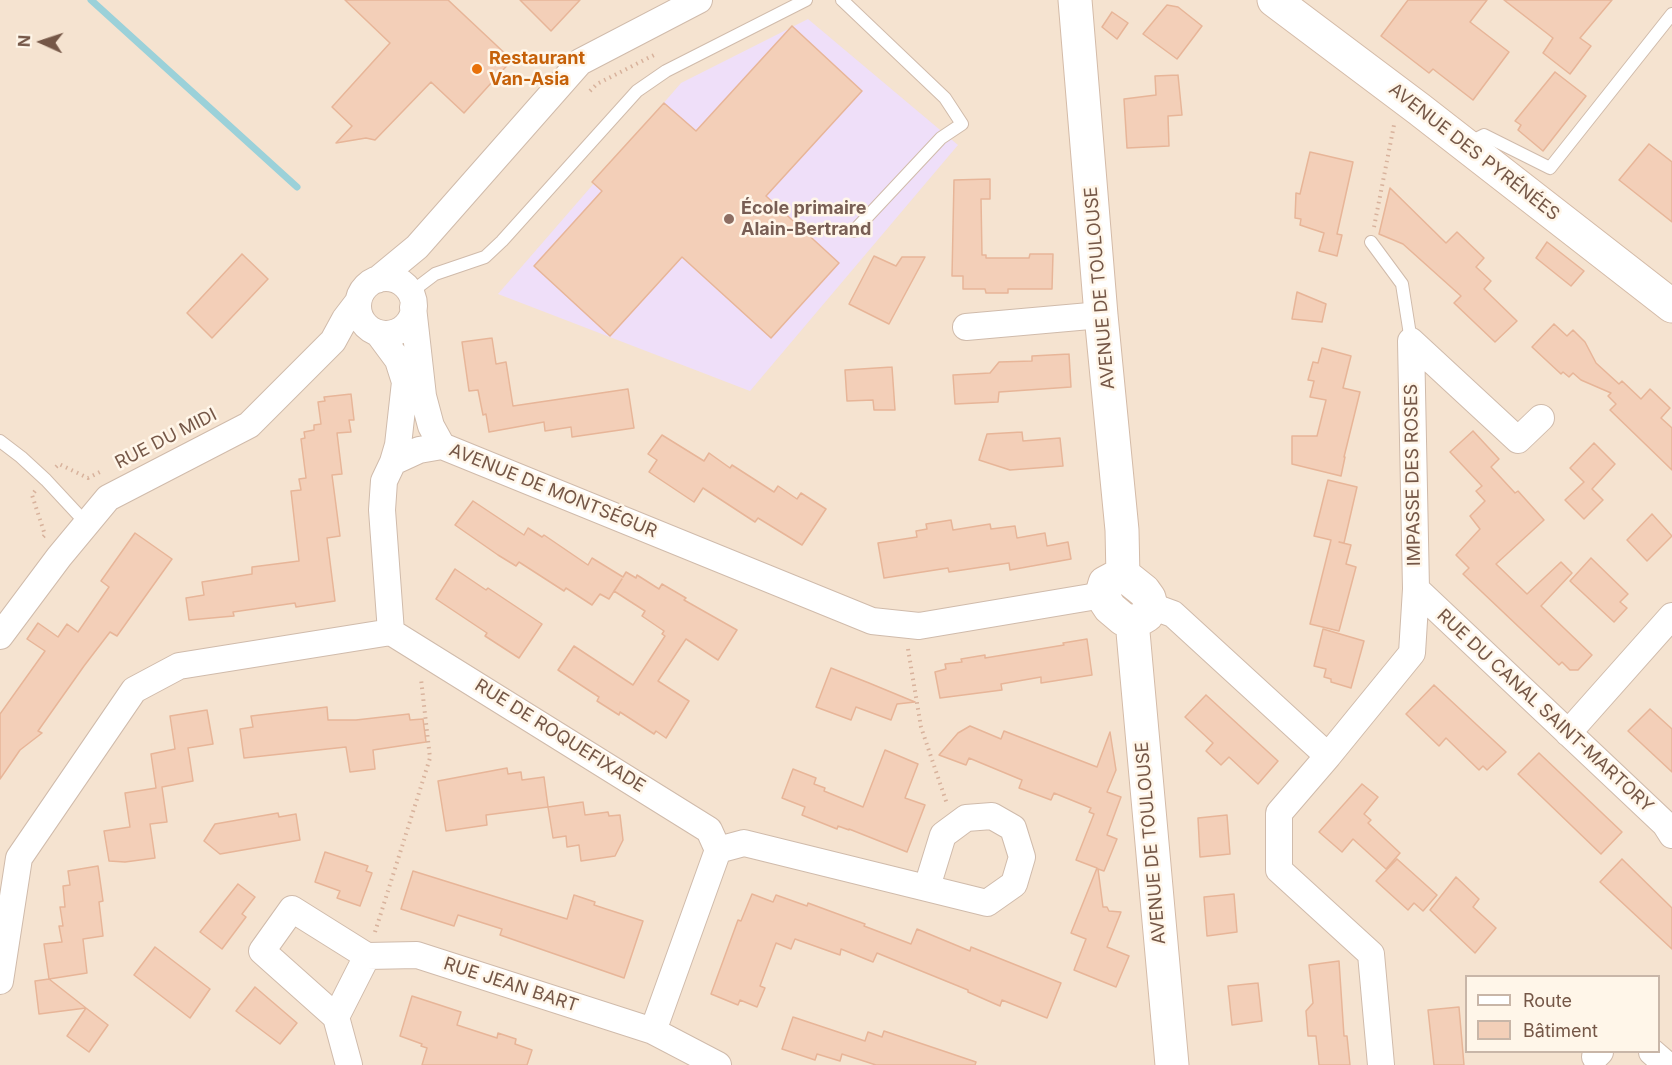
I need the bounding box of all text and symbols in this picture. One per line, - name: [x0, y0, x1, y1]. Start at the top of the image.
- north arrow: [12, 12, 72, 72]
- text: N: [14, 34, 34, 48]
- place label: Restaurant Van-Asia: [489, 48, 585, 90]
- marker: Restaurant Van-Asia: [470, 62, 484, 76]
- street label: AVENUE DES PYRÉNÉES: [1384, 79, 1564, 225]
- street label: AVENUE DE TOULOUSE: [1080, 186, 1120, 390]
- place label: École primaire Alain-Bertrand: [741, 198, 871, 240]
- marker: École primaire Alain-Bertrand: [722, 212, 736, 226]
- street label: IMPASSE DES ROSES: [1401, 384, 1425, 566]
- street label: RUE DU MIDI: [112, 404, 220, 474]
- street label: AVENUE DE MONTSÉGUR: [446, 439, 660, 543]
- street label: RUE DU CANAL SAINT-MARTORY: [1432, 605, 1658, 817]
- street label: RUE DE ROQUEFIXADE: [471, 675, 649, 797]
- street label: AVENUE DE TOULOUSE: [1131, 741, 1171, 945]
- street label: RUE JEAN BART: [441, 953, 581, 1017]
- legend: [1465, 975, 1660, 1053]
- text: Route: [1523, 990, 1572, 1011]
- text: Bâtiment: [1523, 1020, 1598, 1041]

